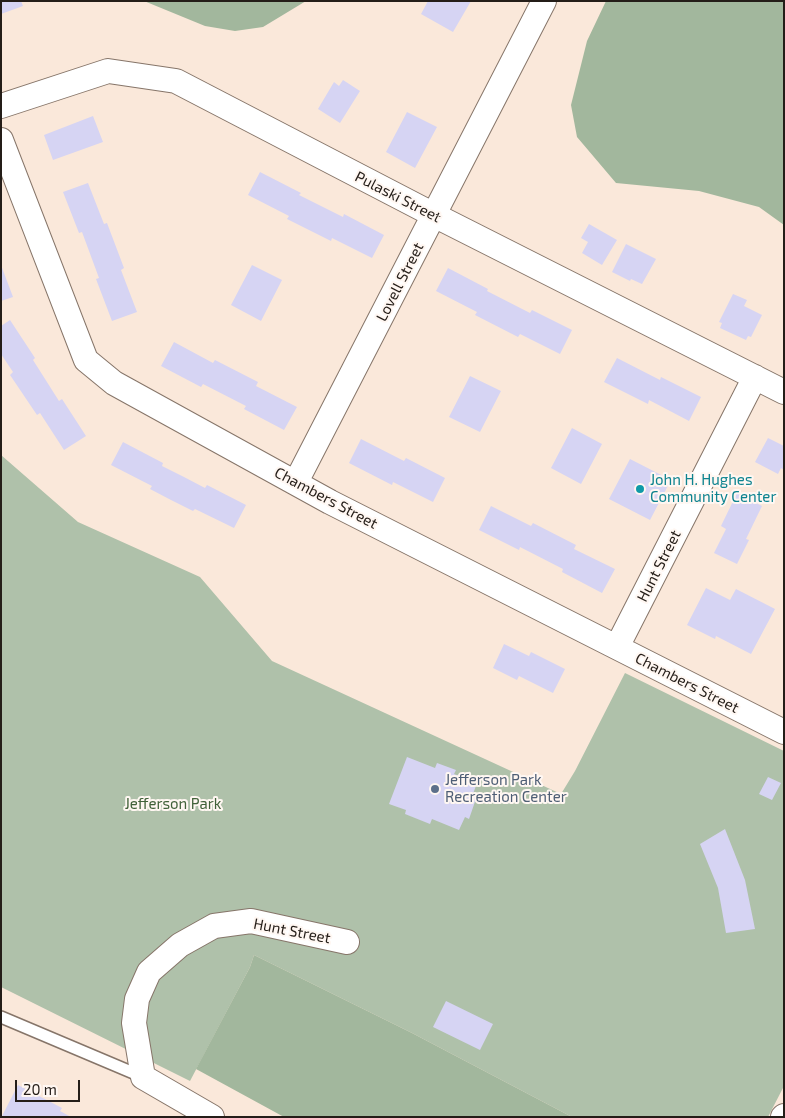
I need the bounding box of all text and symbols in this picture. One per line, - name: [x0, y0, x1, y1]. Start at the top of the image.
- street label: Pulaski Street: [352, 168, 444, 226]
- street label: Lovell Street: [372, 240, 428, 324]
- street label: Chambers Street: [271, 463, 381, 533]
- place label: John H. Hughes Community Center: [650, 471, 776, 506]
- marker: John H. Hughes Community Center: [634, 483, 646, 495]
- street label: Hunt Street: [633, 527, 685, 605]
- street label: Chambers Street: [632, 649, 742, 717]
- place label: Jefferson Park Recreation Center: [445, 771, 567, 806]
- marker: Jefferson Park Recreation Center: [429, 783, 441, 795]
- park label: Jefferson Park: [125, 795, 221, 813]
- street label: Hunt Street: [252, 915, 332, 947]
- scale bar: [18, 1070, 82, 1102]
- text: 20 m: [23, 1080, 57, 1098]

